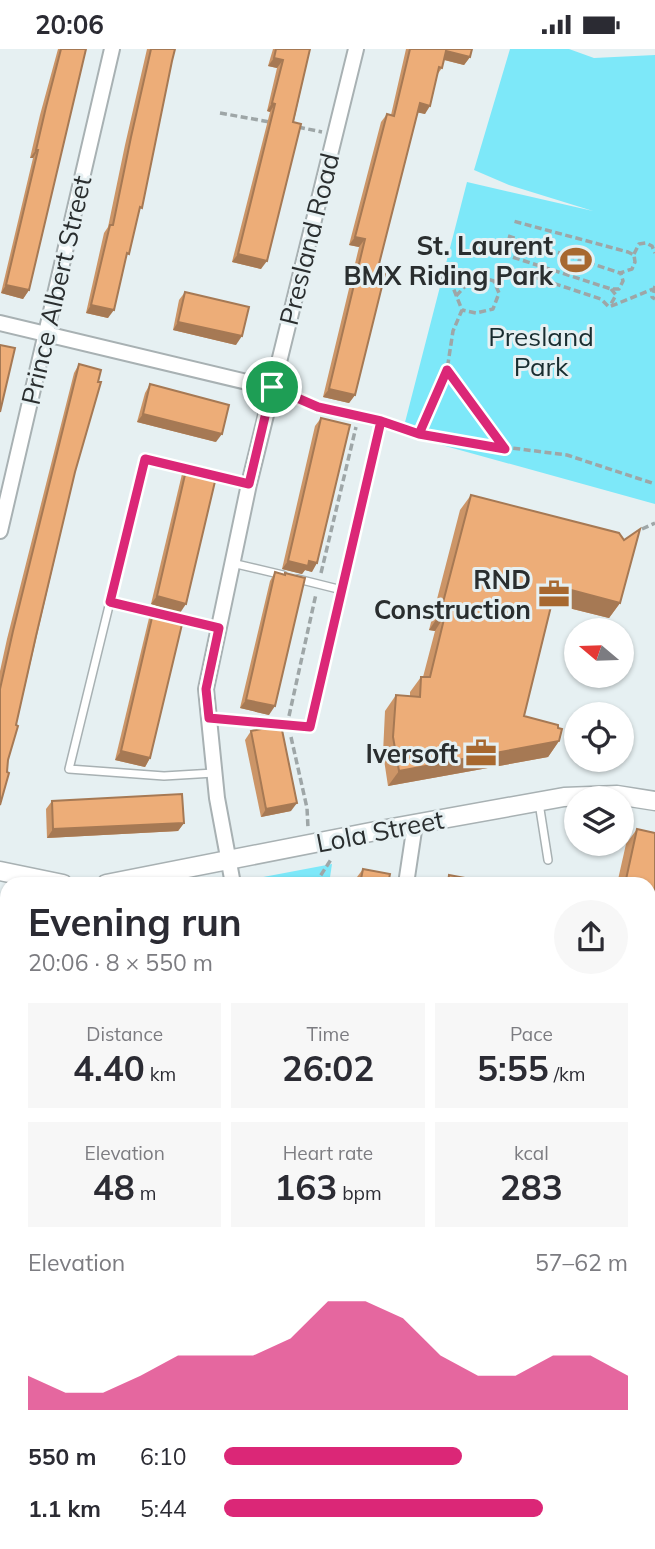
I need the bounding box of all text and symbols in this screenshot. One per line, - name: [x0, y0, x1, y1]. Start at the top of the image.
- text: 20:06: [35, 8, 104, 41]
- street label: Presland Road: [272, 150, 346, 328]
- street label: Prince Albert Street: [14, 172, 98, 408]
- place label: St. Laurent BMX Riding Park: [344, 229, 554, 292]
- sports icon: St. Laurent BMX Riding Park: [559, 243, 593, 277]
- park label: Presland Park: [488, 320, 594, 383]
- pin: [242, 357, 302, 417]
- icon: arrive: [253, 368, 291, 406]
- place label: RND Construction: [374, 563, 531, 626]
- office icon: RND Construction: [537, 577, 571, 611]
- north arrow: [564, 618, 634, 688]
- map controls: [564, 618, 634, 856]
- button: locate: [564, 702, 634, 772]
- office icon: Iversoft: [464, 736, 498, 770]
- place label: Iversoft: [365, 737, 458, 770]
- button: layers: [564, 786, 634, 856]
- street label: Lola Street: [313, 802, 447, 860]
- text: Evening run: [28, 898, 242, 946]
- button: share: [554, 900, 628, 974]
- text: 20:06 · 8 × 550 m: [28, 948, 213, 977]
- text: Distance: [86, 1022, 163, 1046]
- text: Time: [306, 1022, 350, 1046]
- text: Pace: [510, 1022, 553, 1046]
- text: 4.40: [73, 1046, 145, 1090]
- text: 26:02: [282, 1046, 374, 1090]
- text: 5:55: [477, 1046, 549, 1090]
- text: km: [145, 1062, 176, 1086]
- text: /km: [549, 1062, 586, 1086]
- text: Elevation: [84, 1141, 165, 1165]
- text: Heart rate: [283, 1141, 373, 1165]
- text: kcal: [514, 1141, 549, 1165]
- text: 48: [93, 1165, 135, 1209]
- text: 163: [274, 1165, 337, 1209]
- text: 283: [500, 1165, 563, 1209]
- text: m: [135, 1181, 157, 1205]
- text: bpm: [337, 1181, 382, 1205]
- text: Elevation: [28, 1248, 125, 1277]
- text: 57–62 m: [535, 1248, 628, 1277]
- text: 550 m: [28, 1442, 96, 1471]
- text: 6:10: [140, 1442, 187, 1471]
- text: 1.1 km: [28, 1494, 101, 1523]
- text: 5:44: [140, 1494, 187, 1523]

